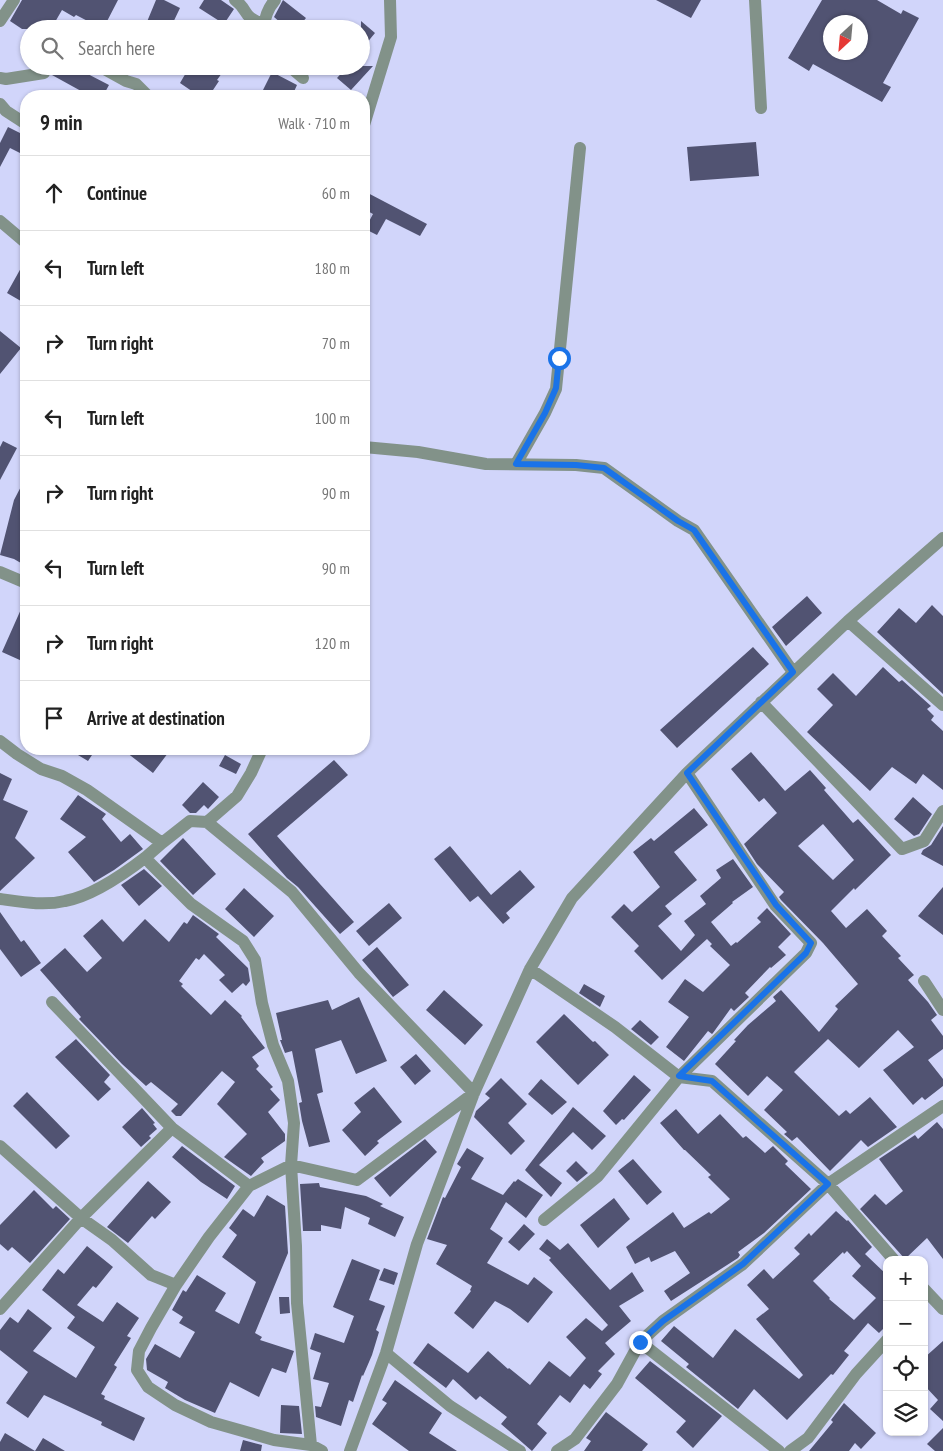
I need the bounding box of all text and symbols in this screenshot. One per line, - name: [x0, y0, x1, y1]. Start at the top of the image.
- north arrow: [823, 15, 868, 60]
- search box: [20, 20, 370, 75]
- icon: search: [38, 34, 66, 62]
- text: Search here: [78, 36, 155, 60]
- text: 9 min: [40, 109, 82, 136]
- text: Walk · 710 m: [278, 113, 350, 133]
- icon: ahead: [40, 179, 68, 207]
- text: Continue: [87, 181, 147, 205]
- text: 60 m: [322, 183, 350, 203]
- icon: left: [40, 254, 68, 282]
- text: Turn left: [87, 256, 144, 280]
- text: 180 m: [315, 258, 350, 278]
- icon: right: [40, 329, 68, 357]
- text: Turn right: [87, 331, 153, 355]
- text: 70 m: [322, 333, 350, 353]
- route start: [548, 347, 571, 370]
- icon: left: [40, 404, 68, 432]
- text: Turn left: [87, 406, 144, 430]
- text: 100 m: [315, 408, 350, 428]
- icon: right: [40, 479, 68, 507]
- text: Turn right: [87, 481, 153, 505]
- text: 90 m: [322, 483, 350, 503]
- icon: left: [40, 554, 68, 582]
- text: Turn left: [87, 556, 144, 580]
- text: 90 m: [322, 558, 350, 578]
- icon: right: [40, 629, 68, 657]
- text: Turn right: [87, 631, 153, 655]
- text: 120 m: [315, 633, 350, 653]
- icon: arrive: [40, 704, 68, 732]
- text: Arrive at destination: [87, 706, 225, 730]
- map controls: [883, 1256, 928, 1436]
- button: +: [883, 1256, 928, 1301]
- button: −: [883, 1301, 928, 1346]
- route end: [629, 1331, 652, 1354]
- button: locate: [883, 1346, 928, 1391]
- button: layers: [883, 1391, 928, 1436]

